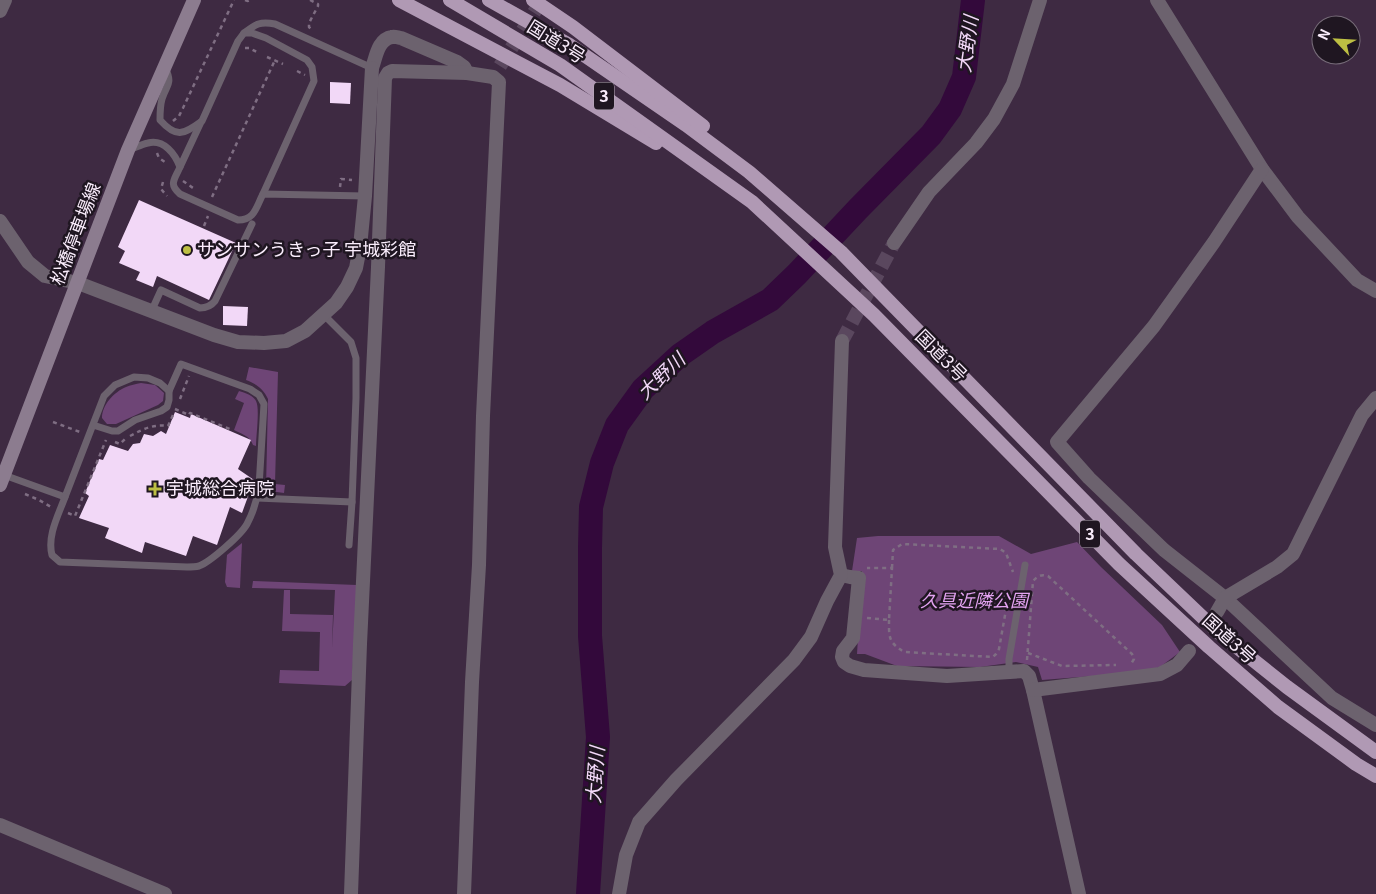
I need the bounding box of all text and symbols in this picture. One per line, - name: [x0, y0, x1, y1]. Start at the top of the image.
- street label: 国道3号: [523, 12, 591, 68]
- water label: 大野川: [948, 12, 983, 74]
- north arrow: [1311, 15, 1361, 65]
- text: N: [1312, 25, 1335, 43]
- road number: 3: [594, 82, 614, 110]
- street label: 松橋停車場線: [43, 178, 106, 288]
- place label: サンサンうきっ子 宇城彩館: [197, 235, 416, 261]
- marker: サンサンうきっ子 宇城彩館: [181, 244, 193, 256]
- street label: 国道3号: [911, 323, 974, 386]
- water label: 大野川: [630, 344, 691, 404]
- place label: 宇城総合病院: [166, 474, 274, 500]
- marker: 宇城総合病院: [148, 482, 162, 496]
- road number: 3: [1080, 520, 1100, 548]
- park label: 久具近隣公園: [920, 586, 1031, 612]
- street label: 国道3号: [1198, 606, 1263, 669]
- water label: 大野川: [578, 744, 609, 804]

